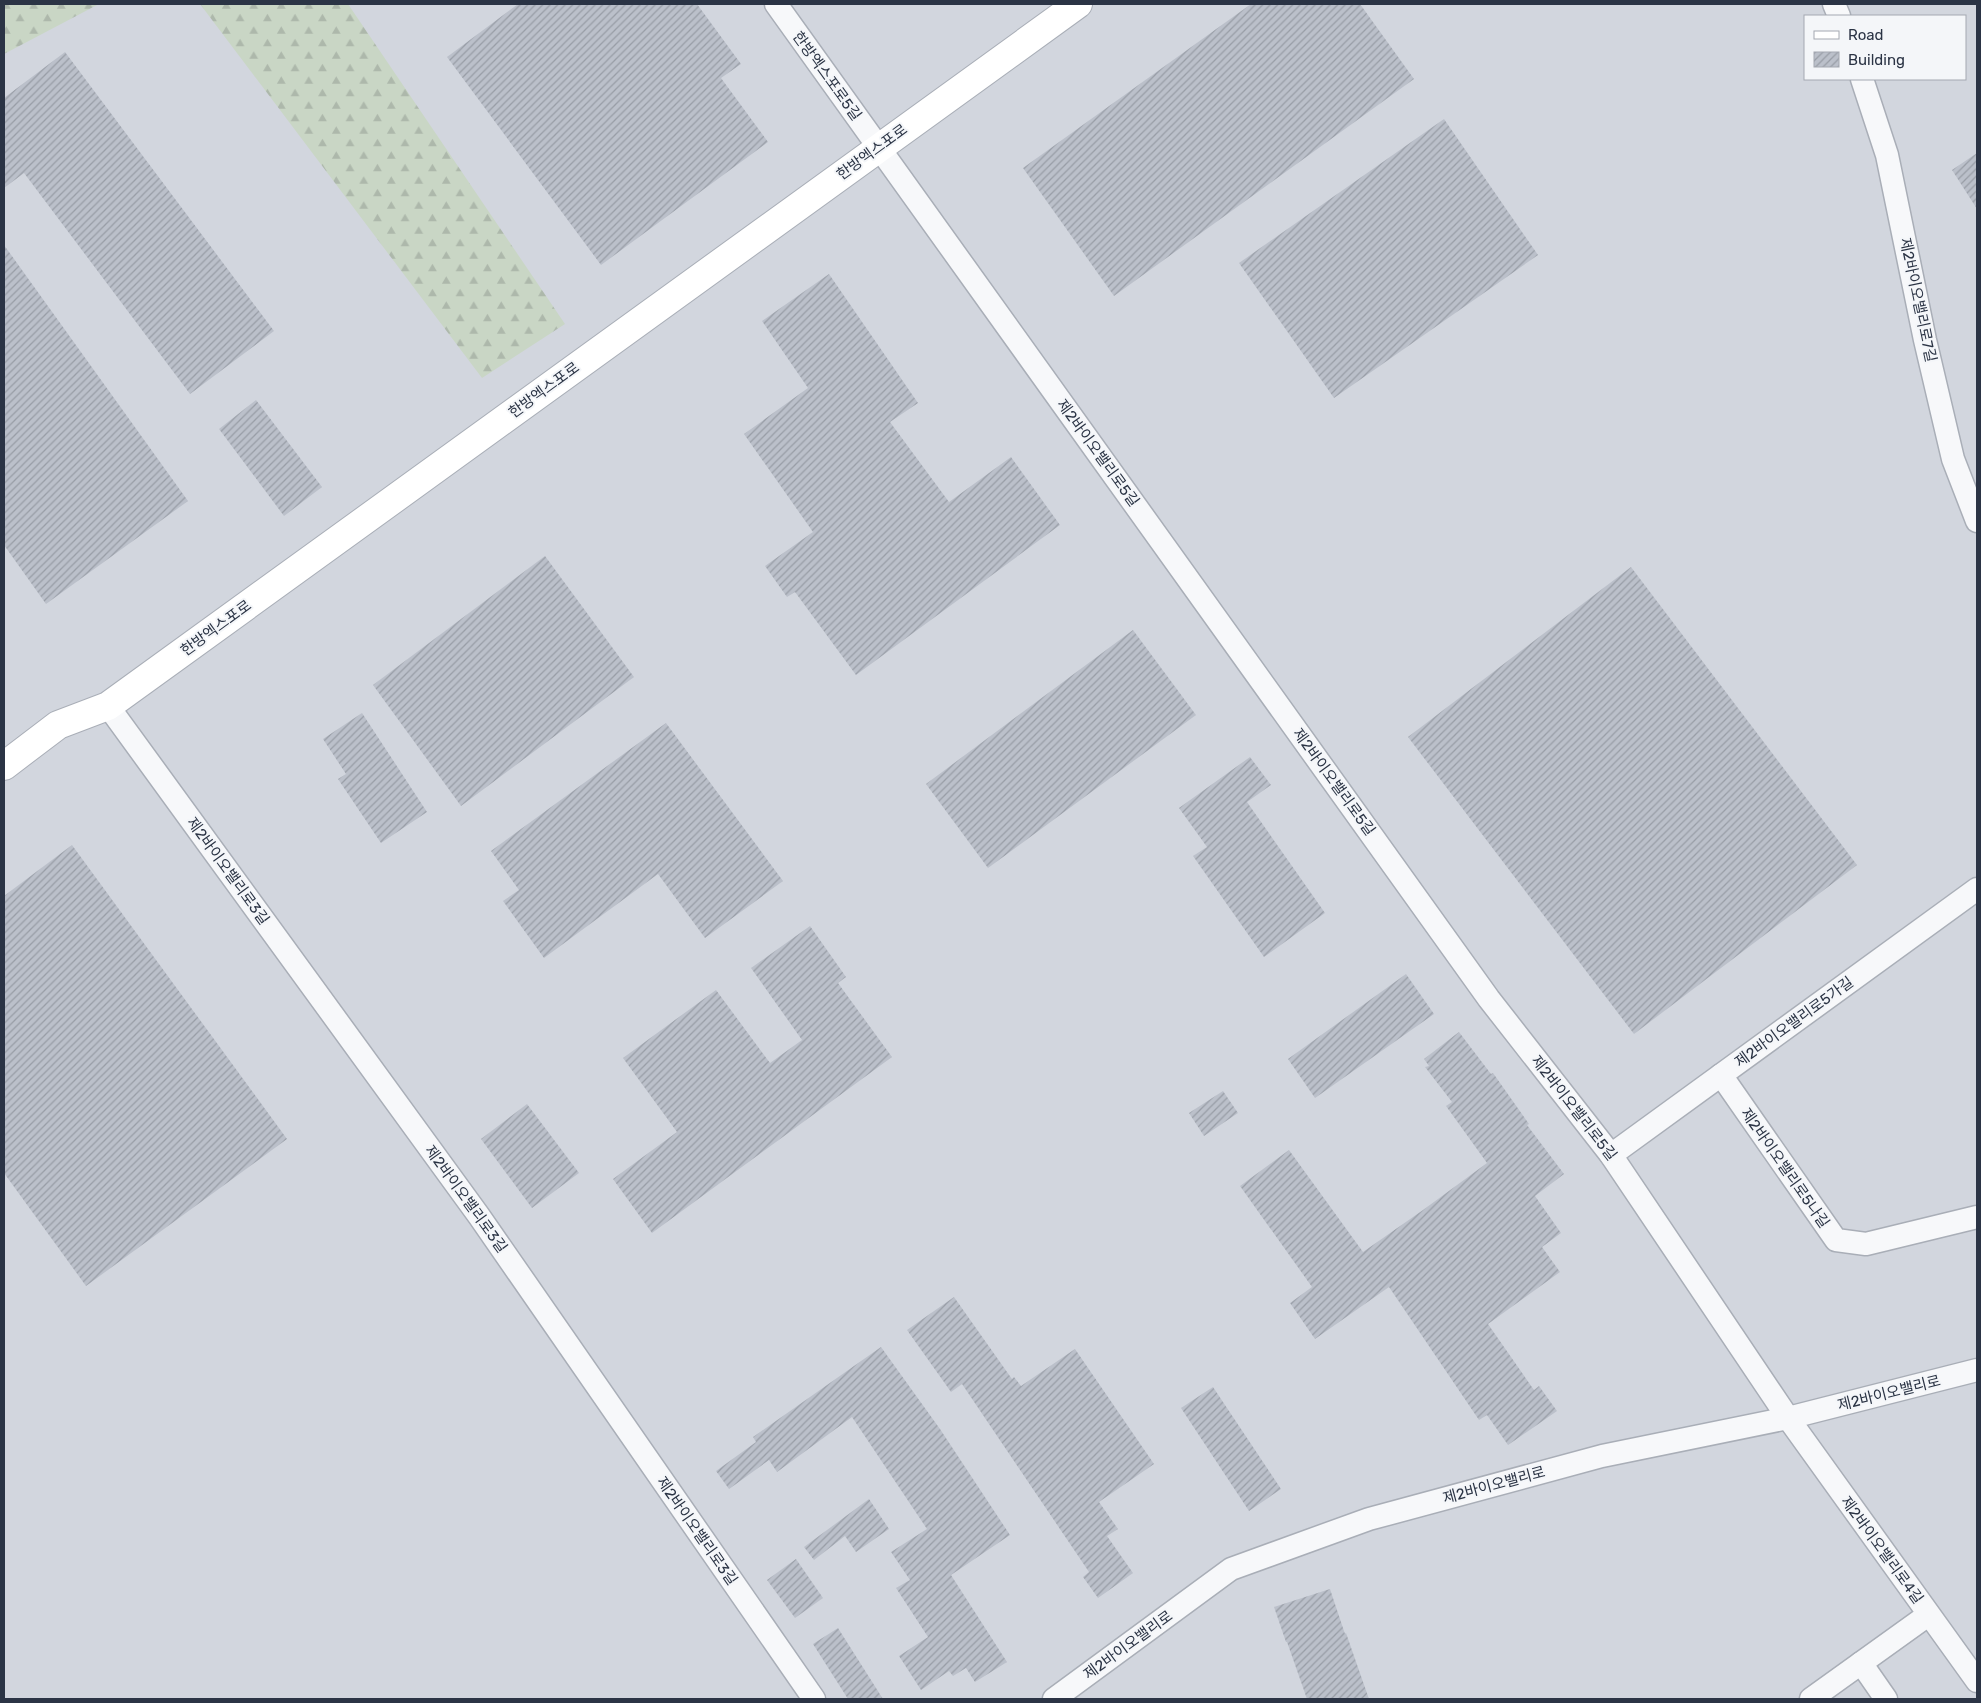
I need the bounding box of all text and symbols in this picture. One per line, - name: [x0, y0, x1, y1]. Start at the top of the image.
- legend: [1804, 15, 1966, 80]
- text: Road: [1848, 26, 1884, 44]
- street label: 한방엑스포로5길: [789, 28, 865, 124]
- text: Building: [1848, 51, 1905, 69]
- street label: 한방엑스포로: [833, 120, 911, 184]
- street label: 제2바이오밸리로7길: [1896, 236, 1940, 364]
- street label: 한방엑스포로: [505, 358, 583, 422]
- street label: 제2바이오밸리로5길: [1053, 396, 1143, 510]
- street label: 한방엑스포로: [177, 596, 255, 660]
- street label: 제2바이오밸리로5길: [1289, 725, 1379, 839]
- street label: 제2바이오밸리로3길: [183, 814, 273, 928]
- street label: 제2바이오밸리로5가길: [1731, 973, 1857, 1071]
- street label: 제2바이오밸리로5길: [1527, 1052, 1621, 1164]
- street label: 제2바이오밸리로5나길: [1737, 1105, 1833, 1231]
- street label: 제2바이오밸리로3길: [421, 1142, 511, 1256]
- street label: 제2바이오밸리로: [1836, 1372, 1942, 1414]
- street label: 제2바이오밸리로: [1441, 1463, 1547, 1507]
- street label: 제2바이오밸리로3길: [653, 1473, 741, 1589]
- street label: 제2바이오밸리로4길: [1837, 1493, 1927, 1607]
- street label: 제2바이오밸리로: [1080, 1607, 1176, 1683]

